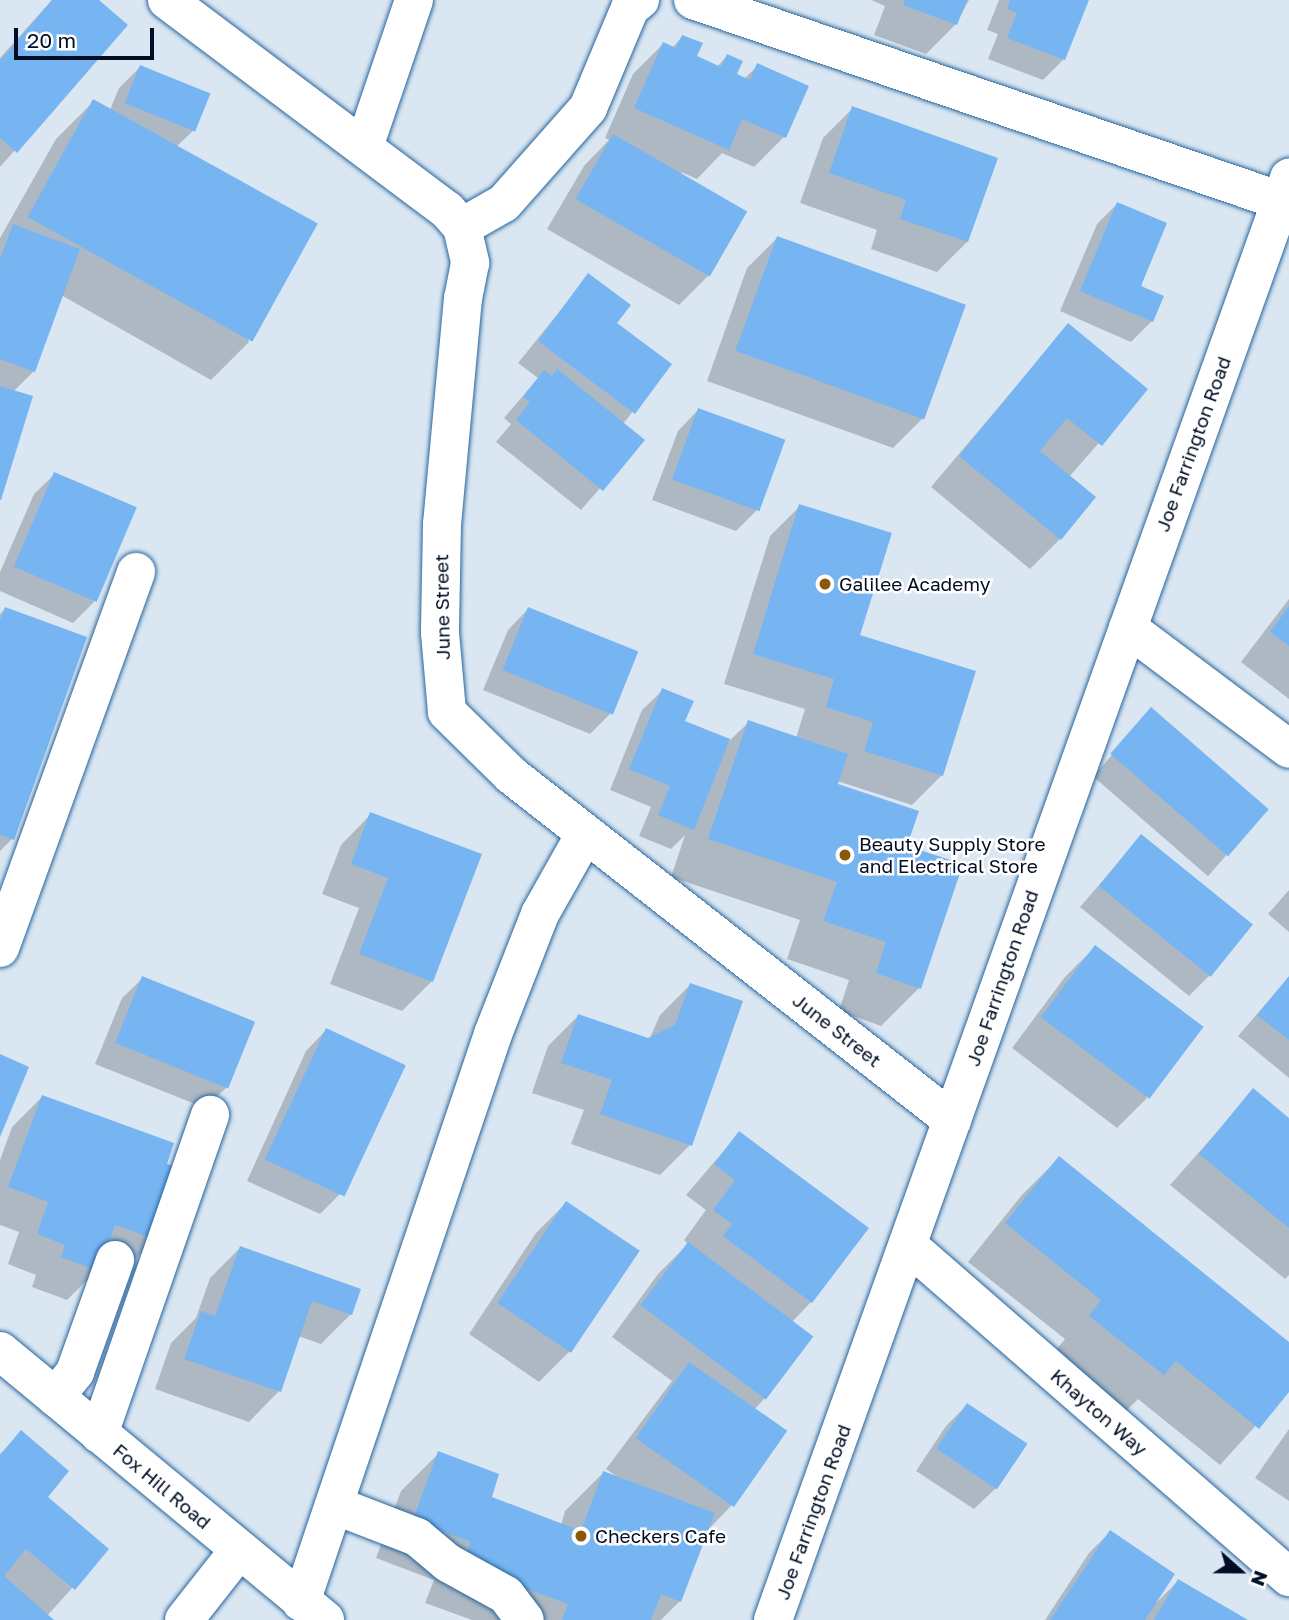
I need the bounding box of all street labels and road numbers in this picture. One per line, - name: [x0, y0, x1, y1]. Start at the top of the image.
- street label: Joe Farrington Road: [1151, 353, 1235, 535]
- street label: June Street: [430, 554, 454, 660]
- street label: Joe Farrington Road: [961, 887, 1043, 1069]
- street label: June Street: [788, 988, 886, 1072]
- street label: Khayton Way: [1046, 1364, 1152, 1460]
- street label: Joe Farrington Road: [771, 1421, 855, 1603]
- street label: Fox Hill Road: [109, 1439, 215, 1533]

